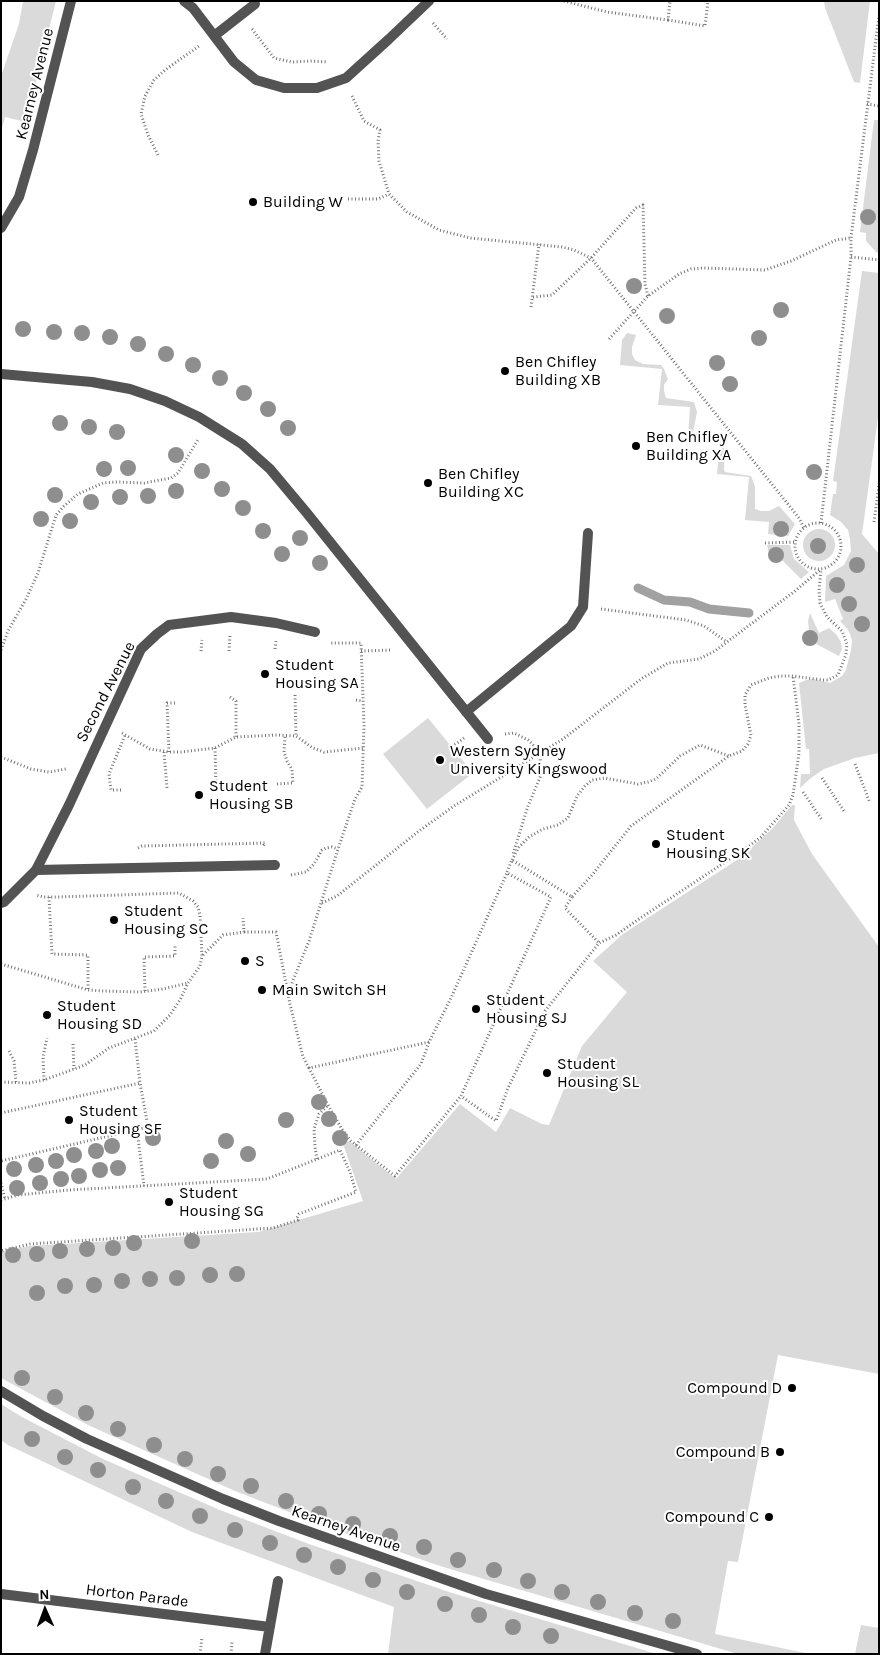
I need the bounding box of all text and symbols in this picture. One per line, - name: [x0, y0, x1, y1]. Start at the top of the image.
- street label: Kearney Avenue: [12, 26, 58, 142]
- place label: Building W: [263, 192, 343, 212]
- marker: Building W: [247, 196, 259, 208]
- place label: Ben Chifley Building XB: [515, 352, 601, 390]
- marker: Ben Chifley Building XB: [499, 365, 511, 377]
- place label: Ben Chifley Building XA: [646, 427, 731, 465]
- marker: Ben Chifley Building XA: [630, 440, 642, 452]
- place label: Ben Chifley Building XC: [438, 464, 524, 502]
- marker: Ben Chifley Building XC: [422, 477, 434, 489]
- street label: Second Avenue: [72, 638, 140, 746]
- place label: Student Housing SA: [275, 655, 359, 693]
- marker: Student Housing SA: [259, 668, 271, 680]
- place label: Western Sydney University Kingswood: [450, 741, 607, 779]
- marker: Western Sydney University Kingswood: [434, 754, 446, 766]
- place label: Student Housing SB: [209, 776, 293, 814]
- marker: Student Housing SB: [193, 789, 205, 801]
- place label: Student Housing SK: [666, 825, 750, 863]
- marker: Student Housing SK: [650, 838, 662, 850]
- place label: Student Housing SC: [124, 901, 208, 939]
- marker: Student Housing SC: [108, 914, 120, 926]
- place label: S: [255, 951, 265, 971]
- marker: S: [239, 955, 251, 967]
- place label: Main Switch SH: [272, 980, 387, 1000]
- marker: Main Switch SH: [256, 984, 268, 996]
- place label: Student Housing SJ: [486, 990, 567, 1028]
- place label: Student Housing SD: [57, 996, 142, 1034]
- marker: Student Housing SJ: [470, 1003, 482, 1015]
- marker: Student Housing SD: [41, 1009, 53, 1021]
- place label: Student Housing SL: [557, 1054, 639, 1092]
- marker: Student Housing SL: [541, 1067, 553, 1079]
- place label: Student Housing SF: [79, 1101, 162, 1139]
- marker: Student Housing SF: [63, 1114, 75, 1126]
- place label: Student Housing SG: [179, 1183, 264, 1221]
- marker: Student Housing SG: [163, 1196, 175, 1208]
- place label: Compound D: [687, 1378, 782, 1398]
- marker: Compound D: [786, 1382, 798, 1394]
- place label: Compound B: [676, 1442, 770, 1462]
- marker: Compound B: [774, 1446, 786, 1458]
- street label: Kearney Avenue: [289, 1501, 403, 1557]
- place label: Compound C: [665, 1507, 759, 1527]
- marker: Compound C: [763, 1511, 775, 1523]
- street label: Horton Parade: [85, 1580, 189, 1612]
- north arrow: [20, 1585, 70, 1635]
- text: N: [39, 1586, 50, 1603]

